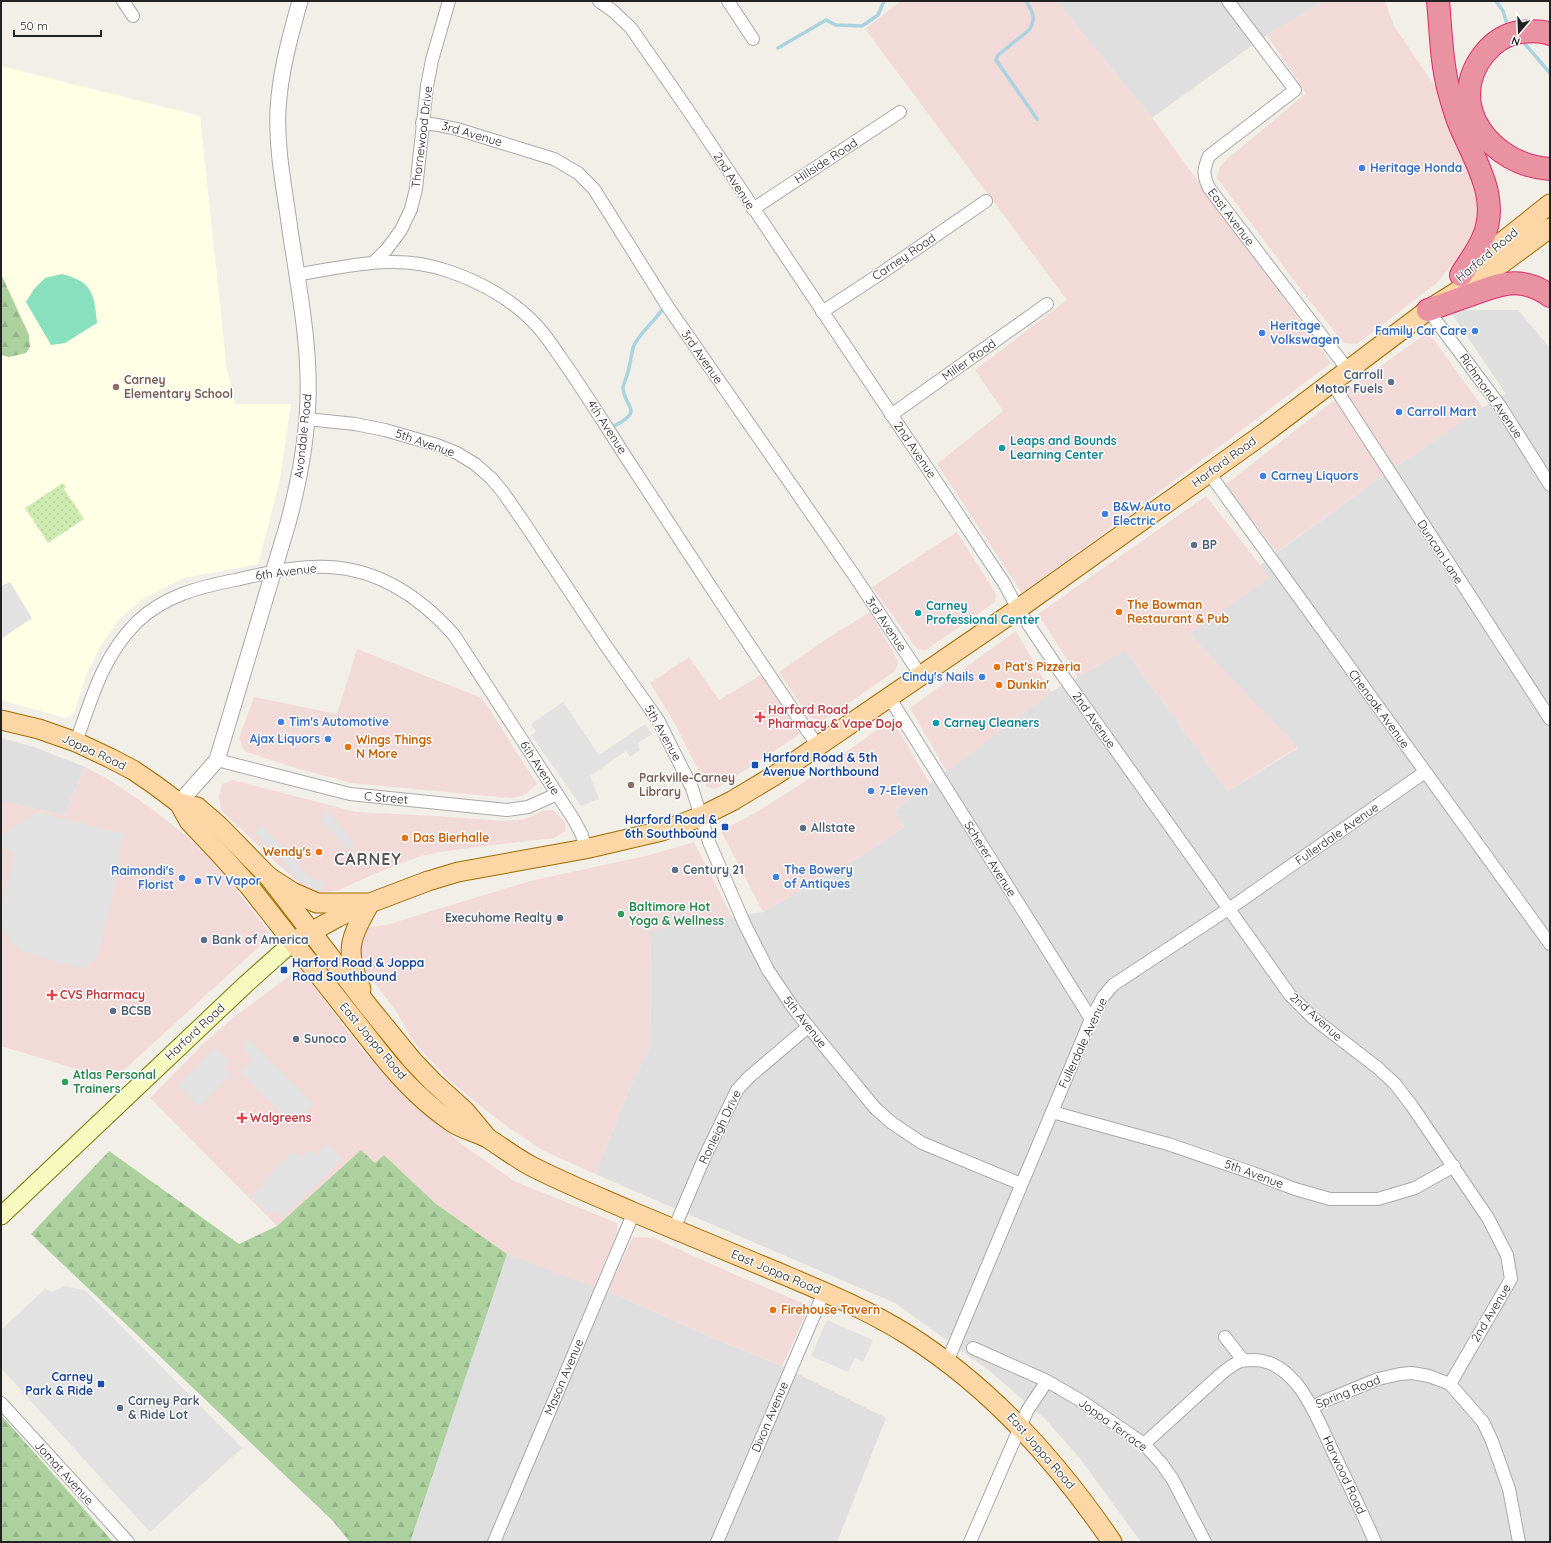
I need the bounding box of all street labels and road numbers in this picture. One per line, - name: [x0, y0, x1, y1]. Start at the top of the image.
- street label: Thornewood Drive: [408, 85, 435, 189]
- street label: 3rd Avenue: [440, 118, 504, 149]
- street label: Hillside Road: [791, 135, 860, 186]
- street label: 2nd Avenue: [710, 149, 759, 212]
- street label: East Avenue: [1205, 185, 1258, 249]
- street label: Harford Road: [1453, 224, 1521, 285]
- street label: Carney Road: [869, 230, 938, 283]
- street label: 3rd Avenue: [678, 327, 727, 387]
- street label: Miller Road: [939, 336, 999, 384]
- street label: Richmond Avenue: [1456, 350, 1526, 441]
- street label: Avondale Road: [291, 393, 314, 479]
- street label: 4th Avenue: [584, 397, 631, 457]
- street label: 2nd Avenue: [891, 419, 940, 481]
- street label: 5th Avenue: [394, 425, 457, 460]
- street label: Harford Road: [1188, 433, 1259, 490]
- street label: Duncan Lane: [1414, 517, 1467, 587]
- street label: 6th Avenue: [254, 560, 318, 583]
- street label: 3rd Avenue: [863, 594, 910, 654]
- street label: Chenoak Avenue: [1346, 666, 1413, 751]
- street label: 2nd Avenue: [1070, 689, 1119, 751]
- street label: 5th Avenue: [642, 702, 685, 764]
- street label: Joppa Road: [60, 730, 129, 773]
- street label: 6th Avenue: [517, 738, 564, 798]
- street label: C Street: [364, 788, 409, 807]
- street label: Fullerdale Avenue: [1292, 799, 1381, 868]
- street label: Scherer Avenue: [961, 818, 1020, 900]
- street label: 2nd Avenue: [1287, 989, 1346, 1044]
- street label: 5th Avenue: [780, 993, 830, 1051]
- street label: Fullerdale Avenue: [1055, 995, 1110, 1090]
- street label: East Joppa Road: [337, 999, 410, 1082]
- street label: Harford Road: [162, 1000, 228, 1063]
- street label: Ronleigh Drive: [695, 1087, 744, 1166]
- street label: 5th Avenue: [1223, 1156, 1286, 1191]
- street label: East Joppa Road: [729, 1246, 823, 1297]
- street label: 2nd Avenue: [1467, 1281, 1514, 1345]
- street label: Mason Avenue: [541, 1336, 586, 1417]
- street label: Spring Road: [1313, 1372, 1382, 1411]
- street label: Dixon Avenue: [748, 1379, 791, 1454]
- street label: Joppa Terrace: [1076, 1395, 1151, 1455]
- street label: East Joppa Road: [1004, 1410, 1079, 1492]
- street label: Harwood Road: [1320, 1433, 1369, 1516]
- street label: Jomat Avenue: [32, 1438, 97, 1508]

